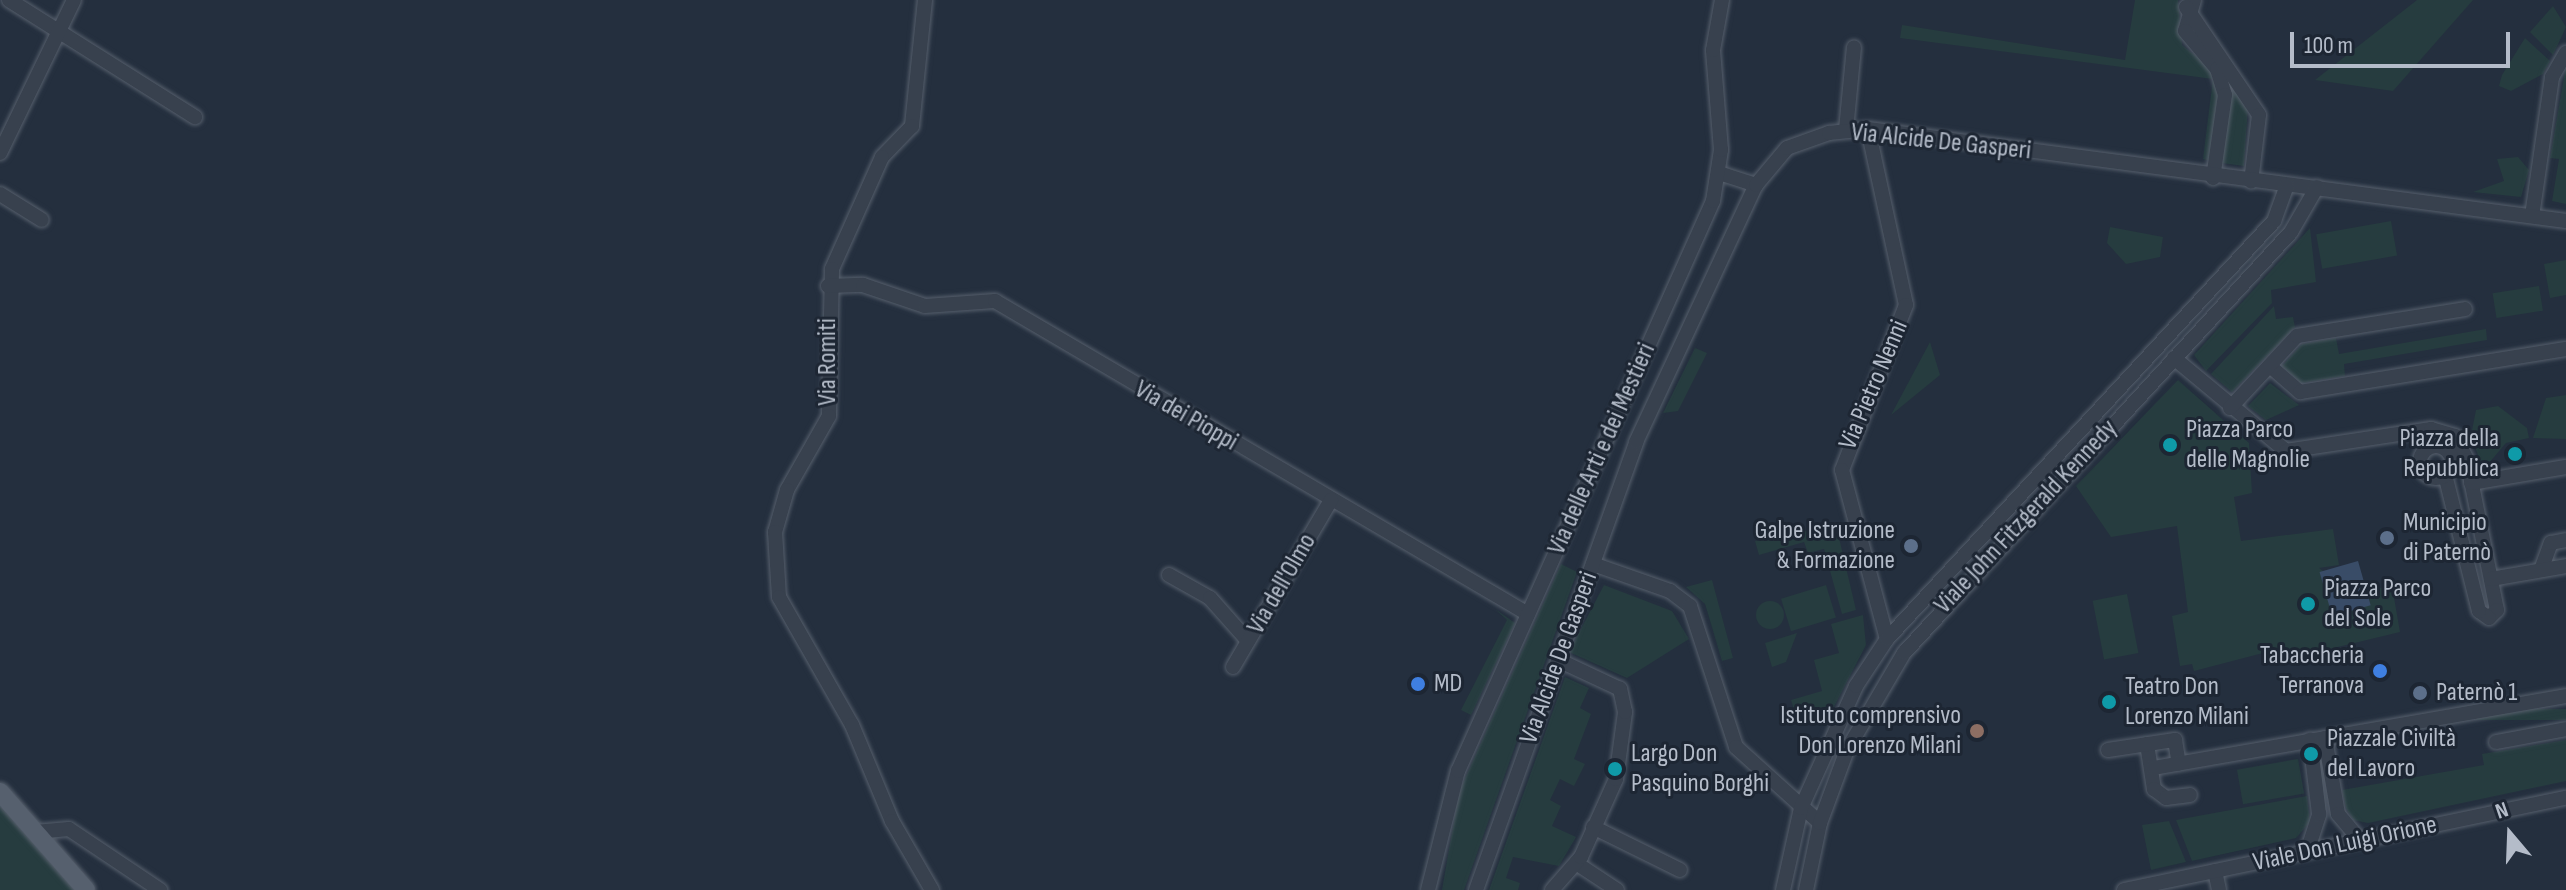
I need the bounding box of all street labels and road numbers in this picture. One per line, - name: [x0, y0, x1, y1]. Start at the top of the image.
- street label: Via Alcide De Gasperi: [1850, 117, 2032, 167]
- street label: Via Pietro Nenni: [1833, 316, 1915, 454]
- street label: Via Romiti: [812, 318, 844, 406]
- street label: Via delle Arti e dei Mestieri: [1541, 338, 1663, 560]
- street label: Via dei Pioppi: [1129, 374, 1243, 458]
- street label: Viale John Fitzgerald Kennedy: [1928, 414, 2124, 620]
- street label: Via dell'Olmo: [1241, 528, 1323, 640]
- street label: Via Alcide De Gasperi: [1513, 568, 1605, 748]
- street label: Viale Don Luigi Orione: [2250, 809, 2440, 879]

